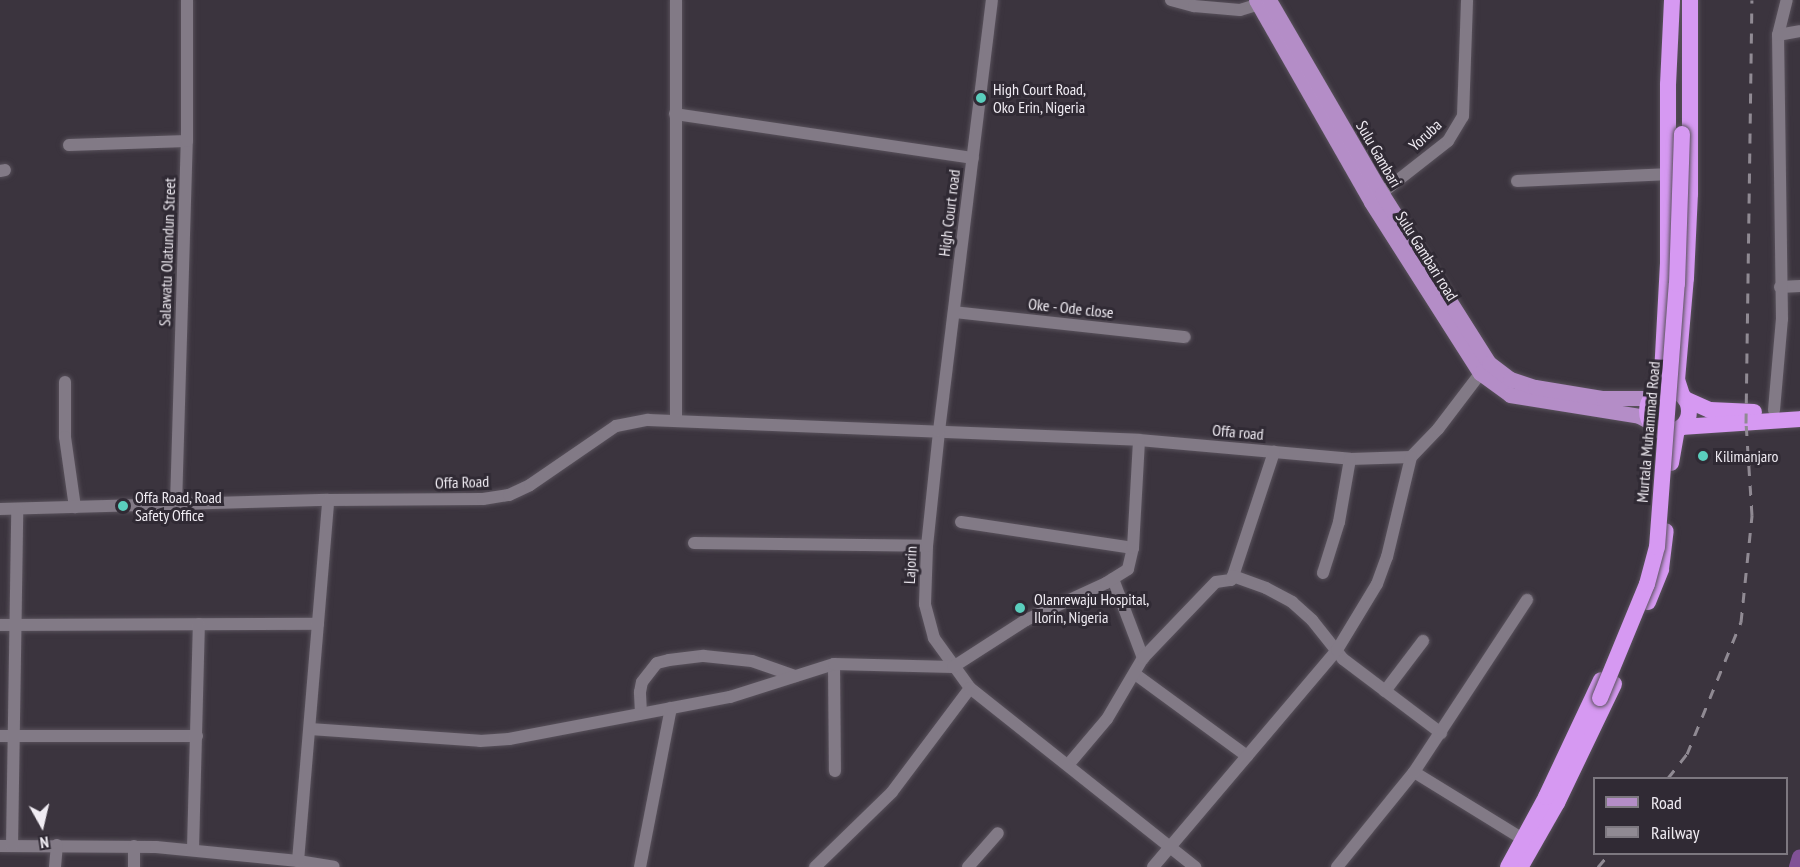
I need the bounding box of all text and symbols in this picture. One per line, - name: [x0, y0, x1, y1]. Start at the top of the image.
- place label: High Court Road, Oko Erin, Nigeria: [993, 79, 1086, 117]
- marker: High Court Road, Oko Erin, Nigeria: [974, 91, 988, 105]
- street label: Yoruba: [1405, 115, 1445, 155]
- street label: Sulu Gambari: [1352, 117, 1406, 191]
- street label: High Court road: [934, 168, 964, 258]
- street label: Salawatu Olatundun Street: [155, 177, 179, 327]
- street label: Sulu Gambari road: [1392, 208, 1462, 304]
- street label: Oke - Ode close: [1027, 294, 1115, 322]
- street label: Murtala Muhammad Road: [1632, 361, 1664, 503]
- street label: Offa road: [1212, 420, 1264, 444]
- place label: Kilimanjaro: [1715, 446, 1779, 466]
- marker: Kilimanjaro: [1696, 449, 1710, 463]
- street label: Offa Road: [435, 471, 489, 493]
- place label: Offa Road, Road Safety Office: [135, 487, 223, 525]
- marker: Offa Road, Road Safety Office: [116, 499, 130, 513]
- street label: Lajorin: [899, 545, 921, 585]
- place label: Olanrewaju Hospital, Ilorin, Nigeria: [1034, 589, 1149, 627]
- marker: Olanrewaju Hospital, Ilorin, Nigeria: [1011, 599, 1029, 617]
- legend: [1593, 777, 1788, 855]
- text: Road: [1651, 791, 1682, 814]
- north arrow: [12, 795, 72, 855]
- text: Railway: [1651, 821, 1700, 844]
- text: N: [39, 832, 50, 853]

